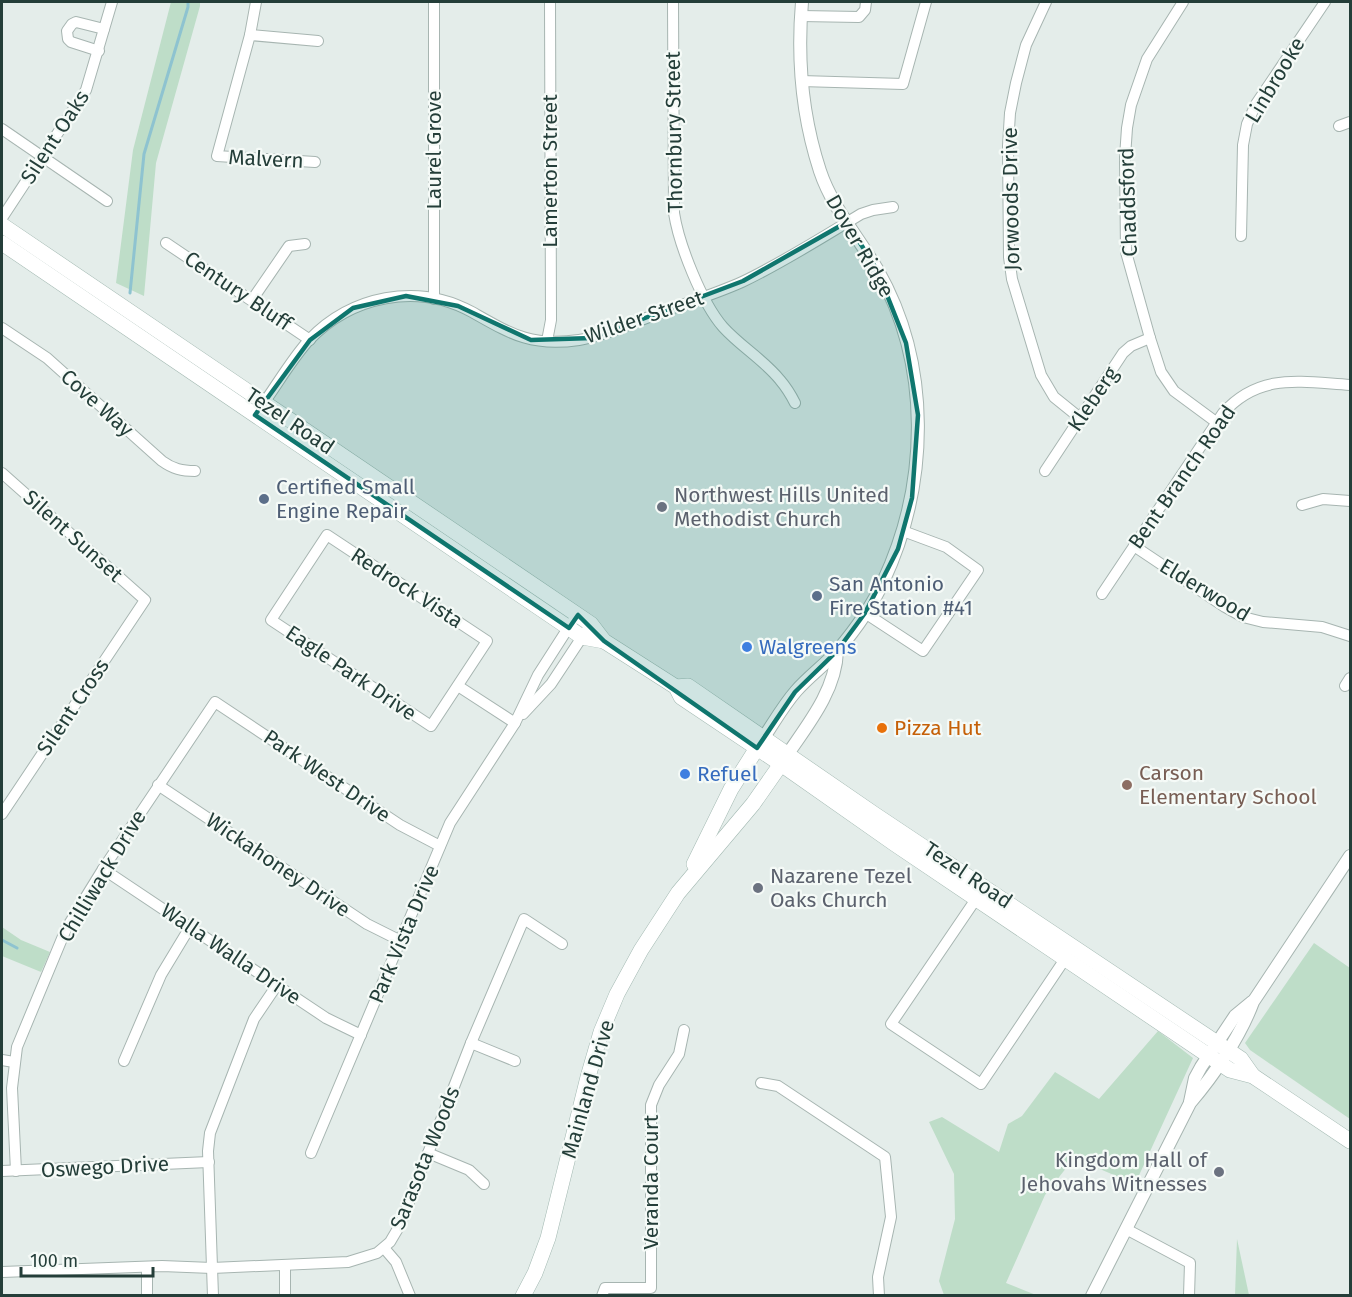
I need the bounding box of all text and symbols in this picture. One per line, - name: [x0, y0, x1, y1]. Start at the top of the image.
- street label: Linbrooke: [1239, 33, 1311, 127]
- street label: Thornbury Street: [660, 51, 688, 213]
- street label: Silent Oaks: [15, 85, 95, 189]
- street label: Laurel Grove: [421, 90, 447, 210]
- street label: Lamerton Street: [537, 94, 563, 248]
- street label: Jorwoods Drive: [997, 127, 1025, 271]
- street label: Malvern: [228, 144, 304, 174]
- street label: Chaddsford: [1113, 147, 1143, 257]
- street label: Dover Ridge: [820, 190, 900, 302]
- street label: Century Bluff: [179, 246, 298, 338]
- street label: Wilder Street: [581, 284, 707, 349]
- street label: Kleberg: [1062, 362, 1124, 436]
- street label: Cove Way: [55, 364, 139, 443]
- street label: Tezel Road: [241, 382, 339, 460]
- street label: Bent Branch Road: [1123, 400, 1241, 554]
- place label: Certified Small Engine Repair: [276, 474, 415, 524]
- place label: Northwest Hills United Methodist Church: [674, 482, 889, 532]
- street label: Silent Sunset: [18, 484, 128, 588]
- marker: Certified Small Engine Repair: [257, 492, 271, 506]
- marker: Northwest Hills United Methodist Church: [655, 500, 669, 514]
- street label: Redrock Vista: [346, 542, 468, 634]
- street label: Elderwood: [1155, 553, 1255, 627]
- place label: San Antonio Fire Station #41: [829, 571, 973, 621]
- marker: San Antonio Fire Station #41: [810, 589, 824, 603]
- street label: Eagle Park Drive: [281, 620, 421, 726]
- place label: Walgreens: [759, 634, 857, 660]
- marker: Walgreens: [740, 640, 754, 654]
- street label: Silent Cross: [31, 654, 115, 760]
- place label: Pizza Hut: [894, 715, 982, 741]
- marker: Pizza Hut: [875, 721, 889, 735]
- street label: Park West Drive: [259, 724, 395, 828]
- place label: Carson Elementary School: [1139, 760, 1317, 810]
- place label: Refuel: [697, 761, 758, 787]
- marker: Refuel: [678, 767, 692, 781]
- marker: Carson Elementary School: [1120, 778, 1134, 792]
- street label: Chilliwack Drive: [52, 805, 152, 947]
- street label: Wickahoney Drive: [201, 807, 355, 923]
- street label: Tezel Road: [919, 836, 1017, 914]
- street label: Park Vista Drive: [363, 861, 445, 1007]
- place label: Nazarene Tezel Oaks Church: [770, 863, 912, 913]
- marker: Nazarene Tezel Oaks Church: [751, 881, 765, 895]
- street label: Walla Walla Drive: [156, 898, 306, 1010]
- street label: Mainland Drive: [556, 1017, 620, 1161]
- street label: Sarasota Woods: [384, 1082, 466, 1233]
- street label: Veranda Court: [638, 1114, 664, 1249]
- place label: Kingdom Hall of Jehovahs Witnesses: [1020, 1147, 1209, 1197]
- street label: Oswego Drive: [40, 1151, 170, 1183]
- marker: Kingdom Hall of Jehovahs Witnesses: [1212, 1165, 1226, 1179]
- scale bar: [21, 1240, 153, 1278]
- text: 100 m: [30, 1250, 78, 1272]

